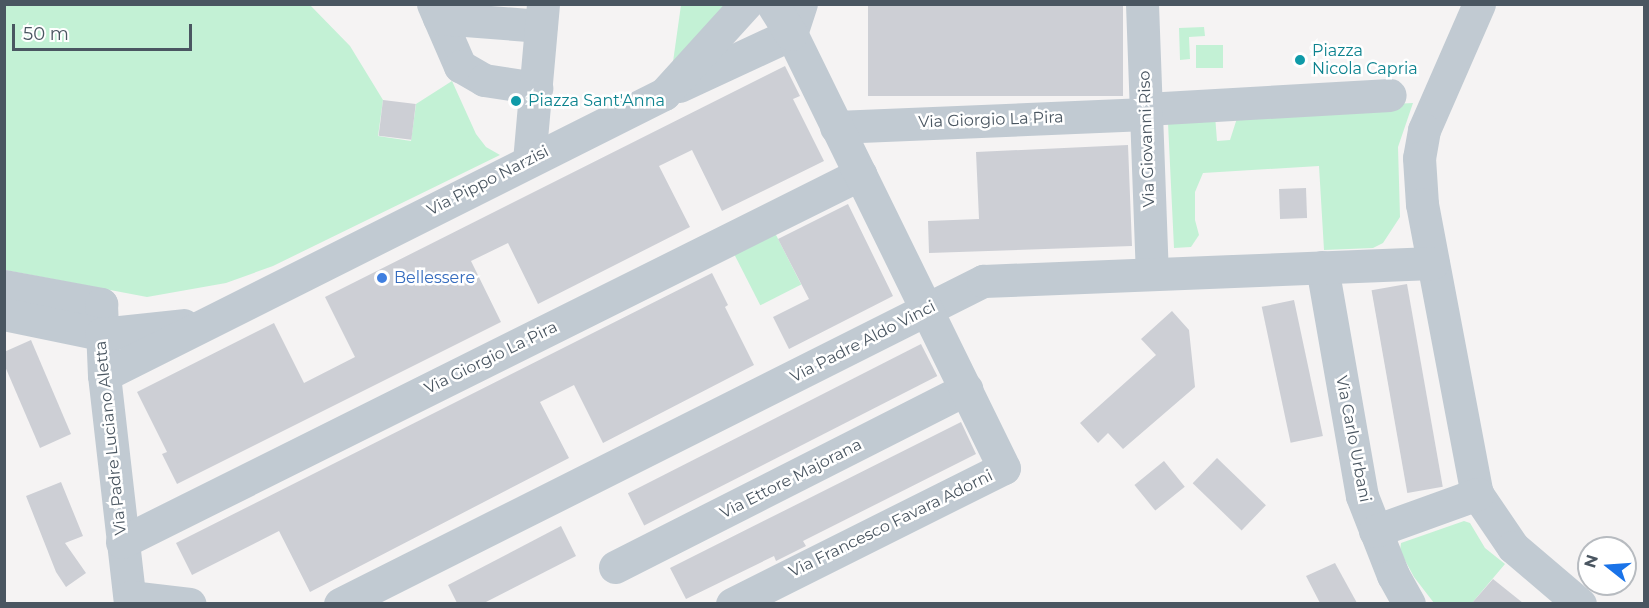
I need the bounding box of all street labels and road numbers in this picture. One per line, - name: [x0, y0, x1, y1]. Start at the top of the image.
- street label: Via Giovanni Riso: [1135, 70, 1159, 208]
- street label: Via Giorgio La Pira: [918, 108, 1064, 132]
- street label: Via Pippo Narzisi: [424, 142, 552, 220]
- street label: Via Padre Aldo Vinci: [787, 297, 939, 387]
- street label: Via Giorgio La Pira: [422, 318, 560, 398]
- street label: Via Padre Luciano Aletta: [91, 340, 131, 536]
- street label: Via Carlo Urbani: [1331, 374, 1375, 504]
- street label: Via Ettore Majorana: [717, 435, 865, 523]
- street label: Via Francesco Favara Adorni: [786, 466, 996, 582]

